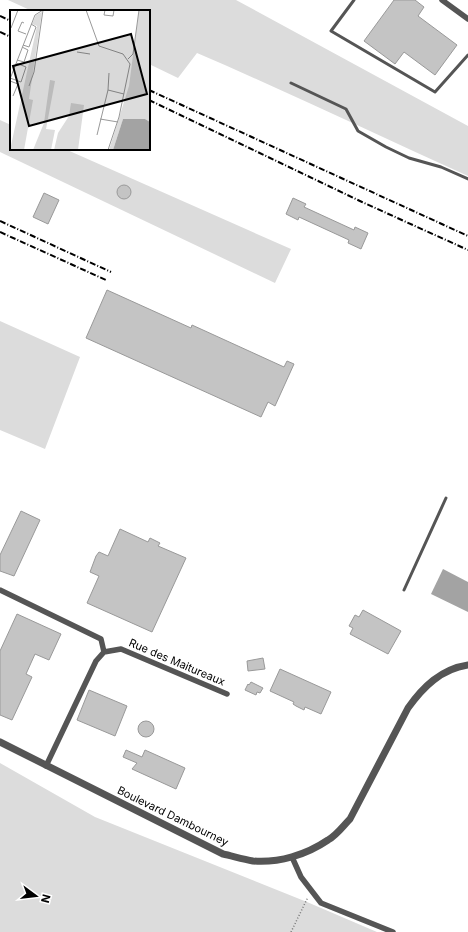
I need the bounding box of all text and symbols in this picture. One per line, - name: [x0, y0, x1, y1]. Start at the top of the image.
- inset map: [10, 10, 150, 150]
- street label: Rue des Maitureaux: [127, 635, 227, 689]
- street label: Boulevard Dambourney: [115, 783, 231, 849]
- north arrow: [16, 876, 56, 916]
- text: N: [38, 893, 54, 904]

